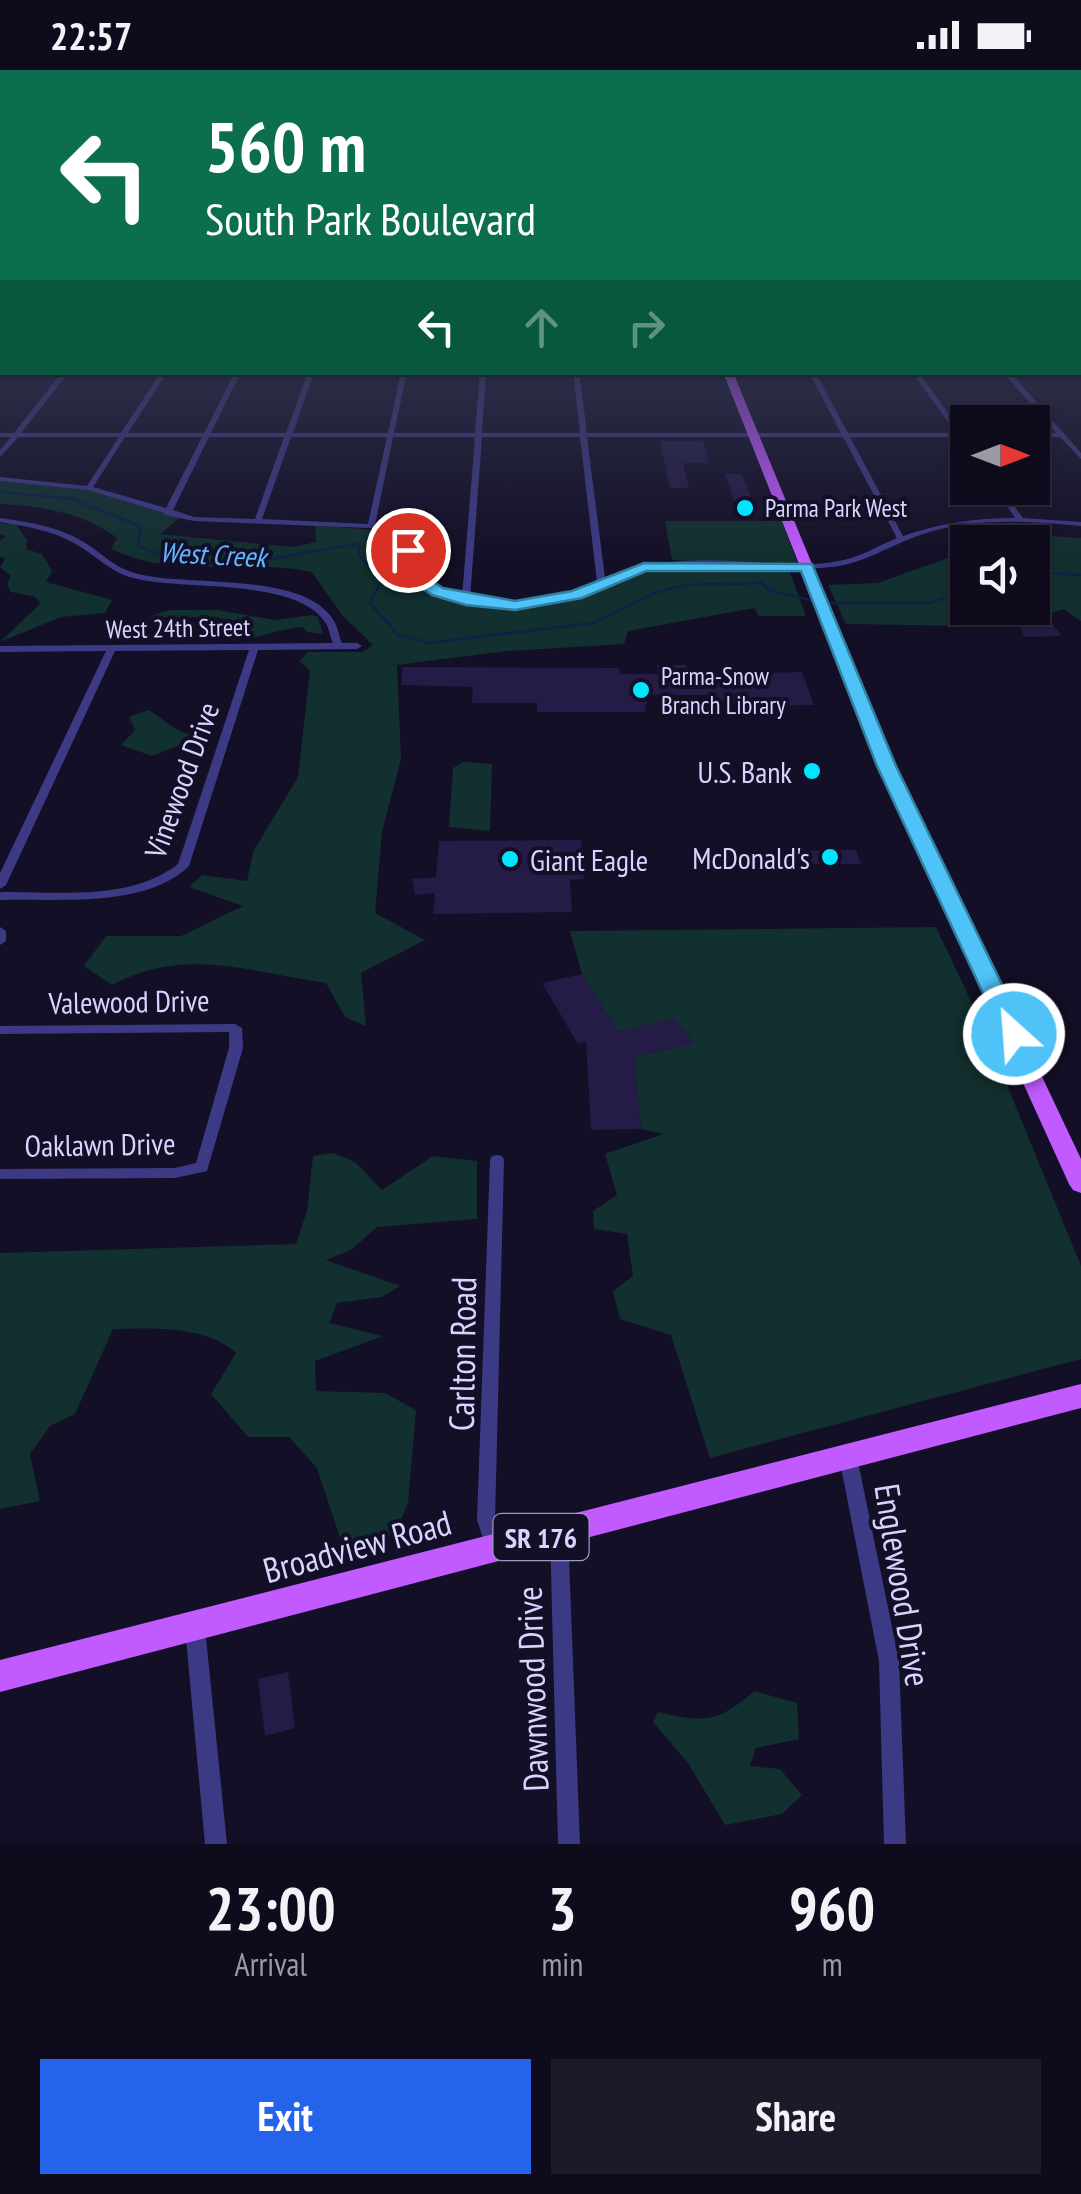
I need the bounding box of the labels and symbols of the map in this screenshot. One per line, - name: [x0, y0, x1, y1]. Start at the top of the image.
- north arrow: [950, 405, 1050, 505]
- place label: Parma Park West: [765, 492, 907, 524]
- marker: Parma Park West: [734, 497, 756, 519]
- pin: [366, 508, 451, 593]
- water label: West Creek: [159, 533, 270, 575]
- street label: West 24th Street: [106, 611, 251, 645]
- place label: Parma-Snow Branch Library: [661, 660, 786, 721]
- marker: Parma-Snow Branch Library: [630, 679, 652, 701]
- street label: Vinewood Drive: [134, 697, 227, 864]
- place label: U.S. Bank: [698, 752, 792, 791]
- marker: U.S. Bank: [801, 760, 823, 782]
- place label: McDonald's: [692, 838, 810, 877]
- place label: Giant Eagle: [530, 840, 648, 879]
- marker: McDonald's: [819, 846, 841, 868]
- marker: Giant Eagle: [499, 848, 521, 870]
- street label: Valewood Drive: [47, 980, 210, 1022]
- position arrow: [962, 982, 1066, 1086]
- street label: Oaklawn Drive: [24, 1123, 176, 1165]
- street label: Carlton Road: [438, 1276, 486, 1432]
- street label: Englewood Drive: [864, 1480, 942, 1690]
- street label: Broadview Road: [258, 1499, 456, 1593]
- road number: SR 176: [494, 1514, 588, 1560]
- street label: Dawnwood Drive: [505, 1586, 559, 1792]

